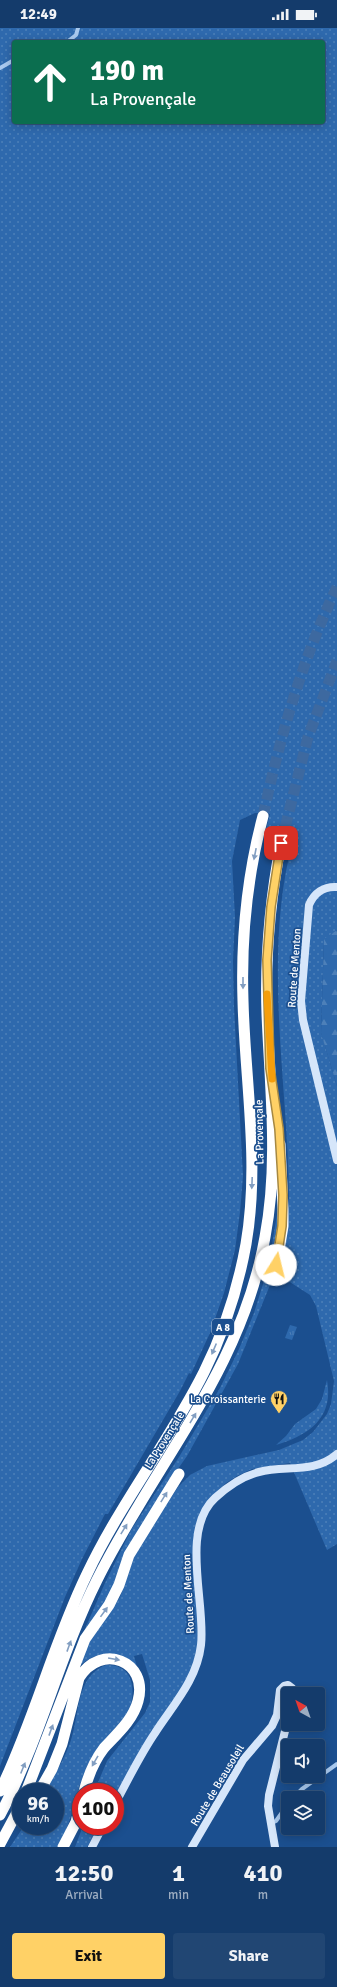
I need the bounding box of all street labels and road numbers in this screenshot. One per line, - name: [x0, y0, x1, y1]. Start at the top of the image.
- street label: Route de Menton: [285, 928, 304, 1008]
- street label: La Provençale: [252, 1099, 267, 1165]
- road number: A 8: [212, 1319, 234, 1335]
- street label: La Provençale: [142, 1409, 187, 1471]
- street label: Route de Menton: [180, 1554, 197, 1634]
- street label: Route de Beausoleil: [188, 1742, 247, 1828]

